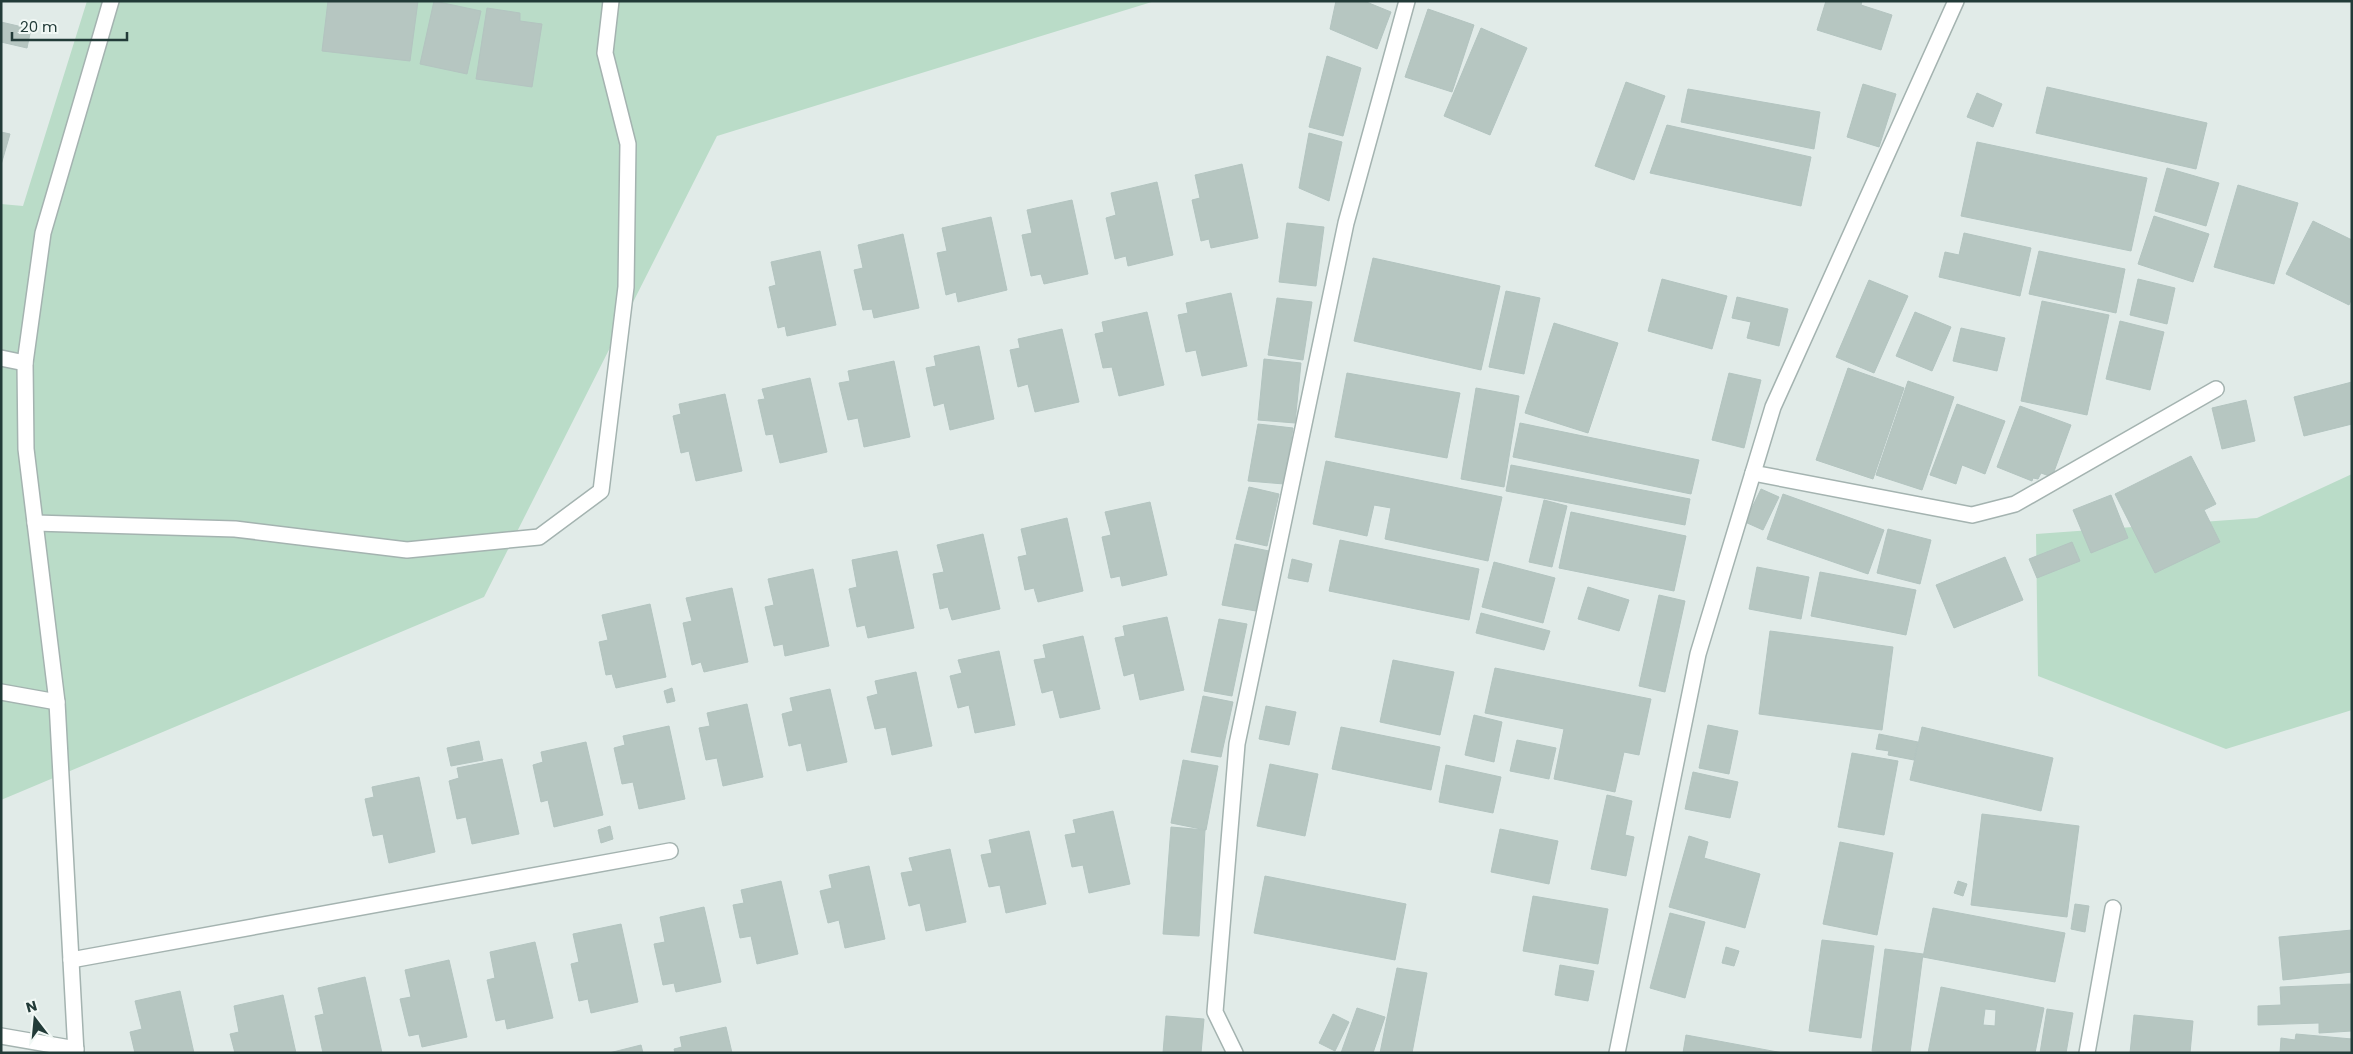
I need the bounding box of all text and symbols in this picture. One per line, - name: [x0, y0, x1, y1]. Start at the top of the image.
- scale bar: [12, 10, 128, 42]
- text: 20 m: [20, 16, 58, 37]
- north arrow: [10, 994, 60, 1044]
- text: N: [24, 995, 39, 1018]

